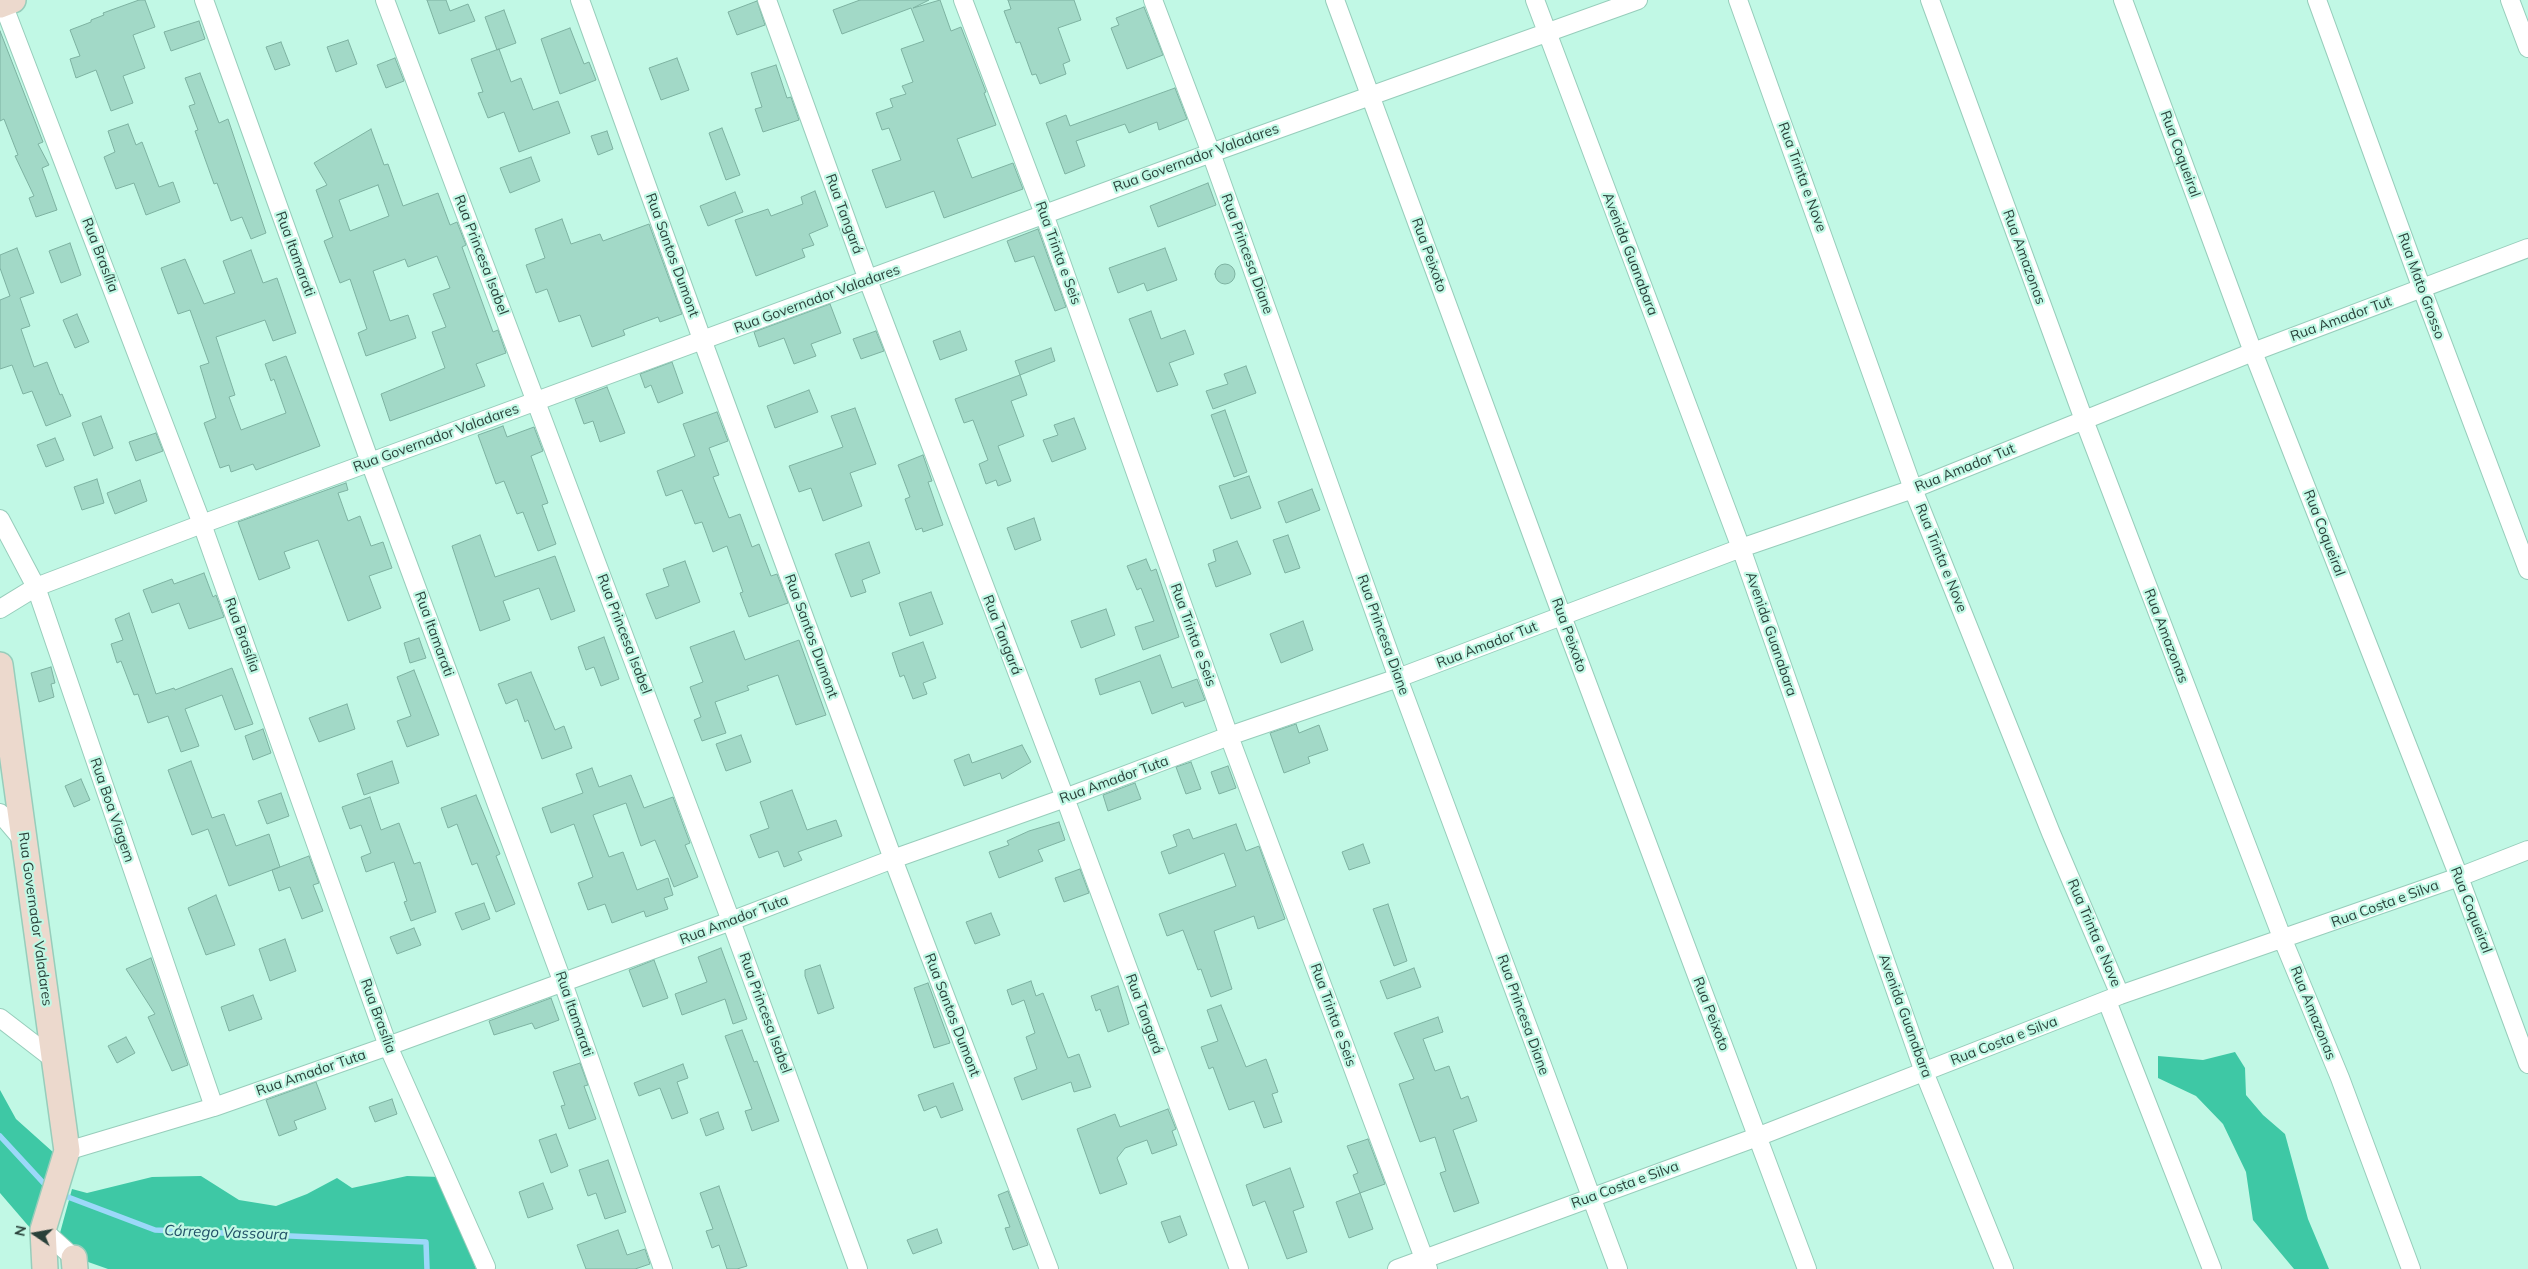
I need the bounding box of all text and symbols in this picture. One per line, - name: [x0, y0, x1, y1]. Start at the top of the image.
- street label: Rua Coqueiral: [2157, 108, 2203, 200]
- street label: Rua Governador Valadares: [1111, 120, 1281, 196]
- street label: Rua Trinta e Nove: [1774, 120, 1830, 234]
- street label: Rua Tangará: [822, 172, 866, 256]
- street label: Avenida Guanabara: [1599, 190, 1661, 318]
- street label: Rua Santos Dumont: [642, 191, 702, 319]
- street label: Rua Princesa Diane: [1217, 192, 1277, 316]
- street label: Rua Princesa Isabel: [450, 193, 512, 317]
- street label: Rua Trinta e Seis: [1032, 199, 1084, 307]
- street label: Rua Amazonas: [1999, 207, 2049, 307]
- street label: Rua Itamarati: [272, 209, 318, 299]
- street label: Rua Brasília: [78, 215, 122, 295]
- street label: Rua Peixoto: [1408, 216, 1450, 294]
- street label: Rua Mato Grosso: [2394, 231, 2448, 341]
- street label: Rua Governador Valadares: [732, 261, 902, 337]
- street label: Rua Amador Tut: [2288, 293, 2394, 345]
- street label: Rua Governador Valadares: [351, 400, 521, 476]
- street label: Rua Amador Tut: [1913, 440, 2017, 496]
- street label: Rua Coqueiral: [2300, 487, 2348, 579]
- street label: Rua Trinta e Nove: [1912, 501, 1970, 615]
- street label: Avenida Guanabara: [1742, 570, 1800, 698]
- street label: Rua Princesa Isabel: [593, 572, 655, 696]
- street label: Rua Santos Dumont: [781, 572, 841, 700]
- street label: Rua Princesa Diane: [1353, 573, 1413, 697]
- street label: Rua Trinta e Seis: [1167, 581, 1219, 689]
- street label: Rua Amazonas: [2140, 587, 2192, 685]
- street label: Rua Itamarati: [411, 589, 457, 679]
- street label: Rua Tangará: [979, 593, 1025, 677]
- street label: Rua Brasília: [221, 595, 263, 675]
- street label: Rua Peixoto: [1548, 596, 1590, 674]
- street label: Rua Amador Tut: [1434, 618, 1540, 672]
- street label: Rua Amador Tuta: [1057, 752, 1171, 808]
- street label: Rua Boa Viagem: [86, 756, 138, 864]
- street label: Rua Governador Valadares: [14, 831, 56, 1007]
- street label: Rua Coqueiral: [2447, 864, 2495, 956]
- street label: Rua Trinta e Nove: [2064, 877, 2124, 989]
- street label: Rua Costa e Silva: [2329, 877, 2441, 931]
- street label: Rua Amador Tuta: [677, 892, 791, 948]
- street label: Rua Princesa Isabel: [735, 950, 795, 1076]
- street label: Rua Santos Dumont: [921, 951, 983, 1079]
- street label: Avenida Guanabara: [1875, 952, 1935, 1080]
- street label: Rua Princesa Diane: [1493, 953, 1553, 1077]
- street label: Rua Trinta e Seis: [1307, 961, 1359, 1069]
- street label: Rua Amazonas: [2287, 964, 2339, 1062]
- street label: Rua Itamarati: [552, 969, 596, 1059]
- street label: Rua Tangará: [1122, 972, 1166, 1056]
- street label: Rua Peixoto: [1689, 975, 1733, 1053]
- street label: Rua Brasília: [357, 976, 399, 1056]
- street label: Rua Costa e Silva: [1948, 1013, 2060, 1069]
- street label: Rua Amador Tuta: [254, 1046, 368, 1100]
- street label: Rua Costa e Silva: [1569, 1158, 1681, 1212]
- north arrow: [10, 1209, 60, 1259]
- water label: Córrego Vassoura: [164, 1222, 288, 1244]
- text: N: [10, 1224, 30, 1238]

